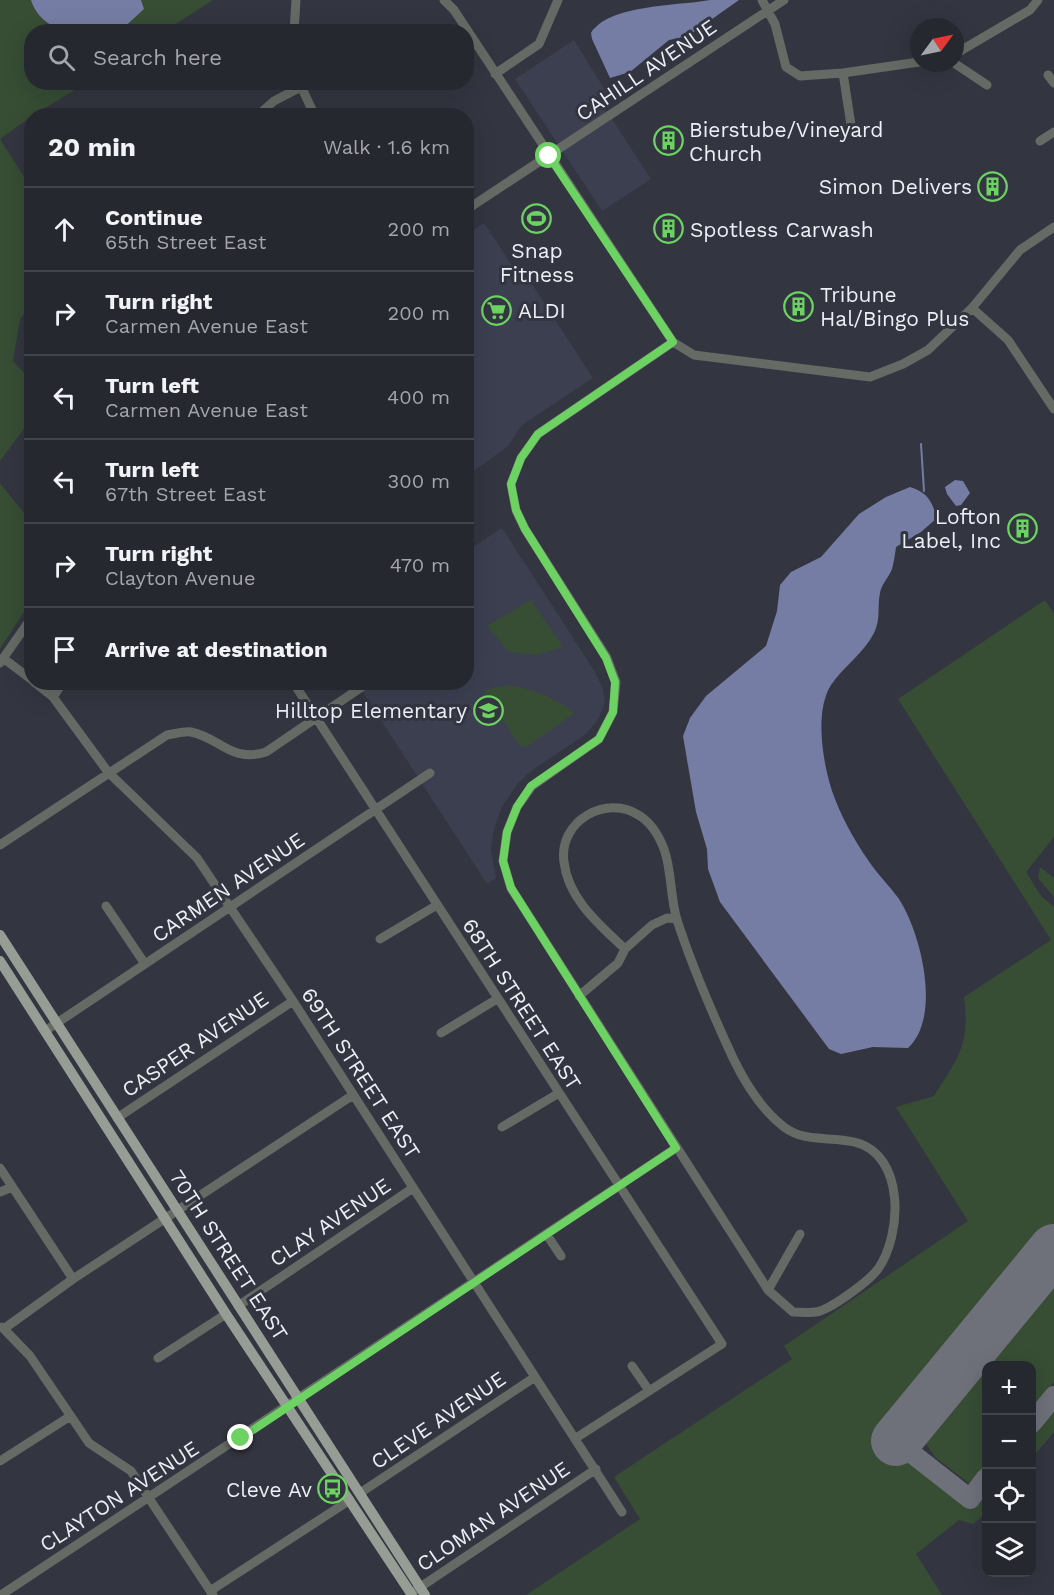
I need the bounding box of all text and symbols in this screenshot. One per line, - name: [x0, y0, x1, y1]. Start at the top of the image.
- street label: CAHILL AVENUE: [571, 14, 721, 126]
- north arrow: [910, 18, 964, 72]
- search box: [24, 24, 474, 90]
- icon: search: [45, 41, 78, 74]
- text: Search here: [93, 45, 222, 70]
- place label: Bierstube/Vineyard Church: [689, 117, 883, 166]
- building icon: Bierstube/Vineyard Church: [652, 125, 684, 157]
- text: 20 min: [48, 132, 136, 162]
- text: Walk · 1.6 km: [323, 135, 450, 159]
- route start: [535, 142, 561, 168]
- building icon: Simon Delivers: [977, 170, 1009, 202]
- place label: Simon Delivers: [819, 174, 972, 199]
- sports icon: Snap Fitness: [521, 203, 553, 235]
- text: Continue: [105, 205, 203, 230]
- icon: ahead: [48, 213, 81, 246]
- building icon: Spotless Carwash: [653, 213, 685, 245]
- text: 200 m: [388, 217, 450, 241]
- place label: Spotless Carwash: [690, 217, 874, 242]
- text: 65th Street East: [105, 230, 266, 254]
- place label: Snap Fitness: [500, 238, 574, 287]
- place label: Tribune Hal/Bingo Plus: [820, 282, 969, 331]
- text: Turn right: [105, 289, 212, 314]
- building icon: Tribune Hal/Bingo Plus: [783, 290, 815, 322]
- supermarket icon: ALDI: [481, 294, 513, 326]
- icon: right: [48, 297, 81, 330]
- place label: ALDI: [518, 298, 566, 323]
- text: 200 m: [388, 301, 450, 325]
- text: Carmen Avenue East: [105, 314, 308, 338]
- text: Turn left: [105, 373, 199, 398]
- icon: left: [48, 381, 81, 414]
- text: 400 m: [387, 385, 450, 409]
- text: Carmen Avenue East: [105, 398, 308, 422]
- text: Turn left: [105, 457, 199, 482]
- icon: left: [48, 465, 81, 498]
- text: 300 m: [388, 469, 450, 493]
- text: 67th Street East: [105, 482, 266, 506]
- place label: Lofton Label, Inc: [901, 504, 1001, 553]
- building icon: Lofton Label, Inc: [1006, 512, 1038, 544]
- text: Turn right: [105, 541, 212, 566]
- icon: right: [48, 549, 81, 582]
- text: 470 m: [390, 553, 450, 577]
- text: Clayton Avenue: [105, 566, 255, 590]
- icon: arrive: [48, 633, 81, 666]
- text: Arrive at destination: [105, 637, 328, 662]
- school or university icon: Hilltop Elementary: [472, 694, 504, 726]
- place label: Hilltop Elementary: [275, 698, 467, 723]
- street label: CARMEN AVENUE: [147, 827, 309, 947]
- street label: 68TH STREET EAST: [457, 914, 587, 1095]
- street label: 69TH STREET EAST: [296, 983, 426, 1163]
- street label: CASPER AVENUE: [117, 986, 273, 1102]
- street label: 70TH STREET EAST: [165, 1165, 294, 1345]
- street label: CLAY AVENUE: [265, 1172, 395, 1272]
- map controls: [982, 1361, 1036, 1577]
- button: +: [982, 1361, 1036, 1415]
- street label: CLEVE AVENUE: [366, 1366, 510, 1474]
- button: −: [982, 1415, 1036, 1469]
- route end: [227, 1424, 253, 1450]
- street label: CLAYTON AVENUE: [35, 1435, 203, 1557]
- street label: CLOMAN AVENUE: [412, 1456, 574, 1576]
- button: locate: [982, 1469, 1036, 1523]
- bus stop icon: Cleve Av: [317, 1473, 349, 1505]
- place label: Cleve Av: [226, 1477, 312, 1502]
- button: layers: [982, 1523, 1036, 1577]

